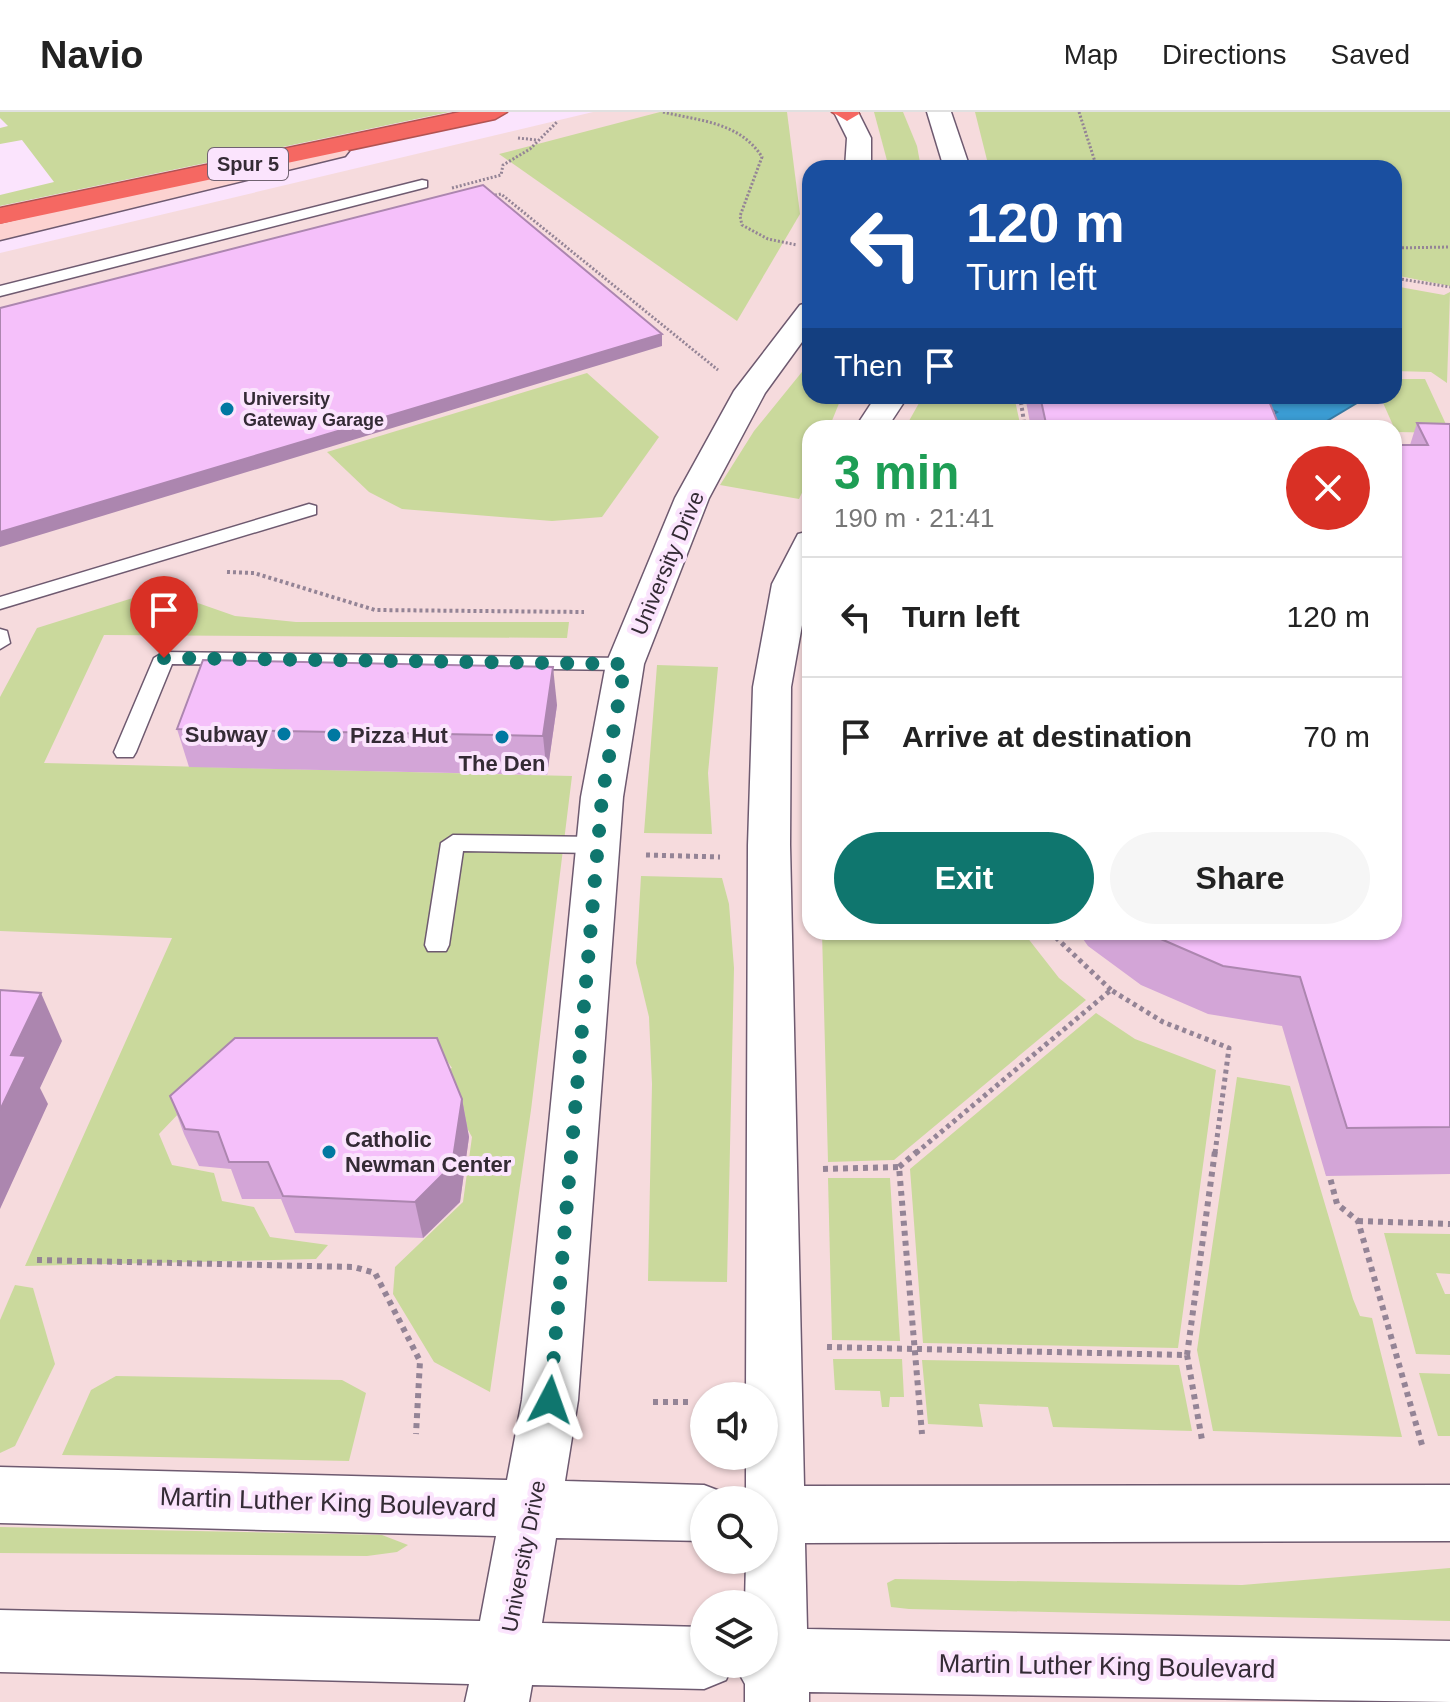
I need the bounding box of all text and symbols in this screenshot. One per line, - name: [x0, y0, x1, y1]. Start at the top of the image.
- text: Navio: [40, 34, 143, 76]
- text: Map: [1064, 39, 1118, 70]
- text: Directions: [1162, 39, 1287, 70]
- text: Saved: [1331, 39, 1410, 70]
- road number: Spur 5: [208, 148, 288, 180]
- text: 120 m: [966, 191, 1125, 254]
- icon: left: [834, 192, 938, 296]
- text: Turn left: [966, 257, 1097, 298]
- icon: arrive: [918, 344, 962, 388]
- text: Then: [834, 349, 902, 382]
- place label: University Gateway Garage: [243, 389, 384, 430]
- marker: University Gateway Garage: [218, 400, 236, 418]
- text: 3 min: [834, 446, 959, 499]
- button: close: [1286, 446, 1370, 530]
- street label: University Drive: [626, 487, 709, 639]
- text: 190 m · 21:41: [834, 503, 994, 533]
- pin: [130, 576, 198, 658]
- icon: arrive: [142, 588, 186, 632]
- icon: left: [834, 595, 878, 639]
- text: Turn left: [902, 600, 1020, 633]
- text: 120 m: [1287, 600, 1370, 633]
- icon: arrive: [834, 715, 878, 759]
- text: Arrive at destination: [902, 720, 1192, 753]
- text: 70 m: [1303, 720, 1370, 753]
- place label: Subway: [185, 722, 269, 747]
- place label: Pizza Hut: [350, 723, 448, 748]
- marker: Subway: [275, 725, 293, 743]
- marker: Pizza Hut: [325, 726, 343, 744]
- marker: The Den: [493, 728, 511, 746]
- place label: The Den: [459, 751, 545, 776]
- button: Exit: [834, 832, 1094, 924]
- button: Share: [1110, 832, 1370, 924]
- place label: Catholic Newman Center: [345, 1127, 512, 1177]
- marker: Catholic Newman Center: [320, 1143, 338, 1161]
- position arrow: [508, 1358, 592, 1442]
- map controls: [690, 1382, 778, 1678]
- button: sound: [690, 1382, 778, 1470]
- street label: University Drive: [497, 1478, 550, 1634]
- street label: Martin Luther King Boulevard: [159, 1481, 497, 1523]
- button: search: [690, 1486, 778, 1574]
- button: layers: [690, 1590, 778, 1678]
- street label: Martin Luther King Boulevard: [938, 1648, 1276, 1684]

